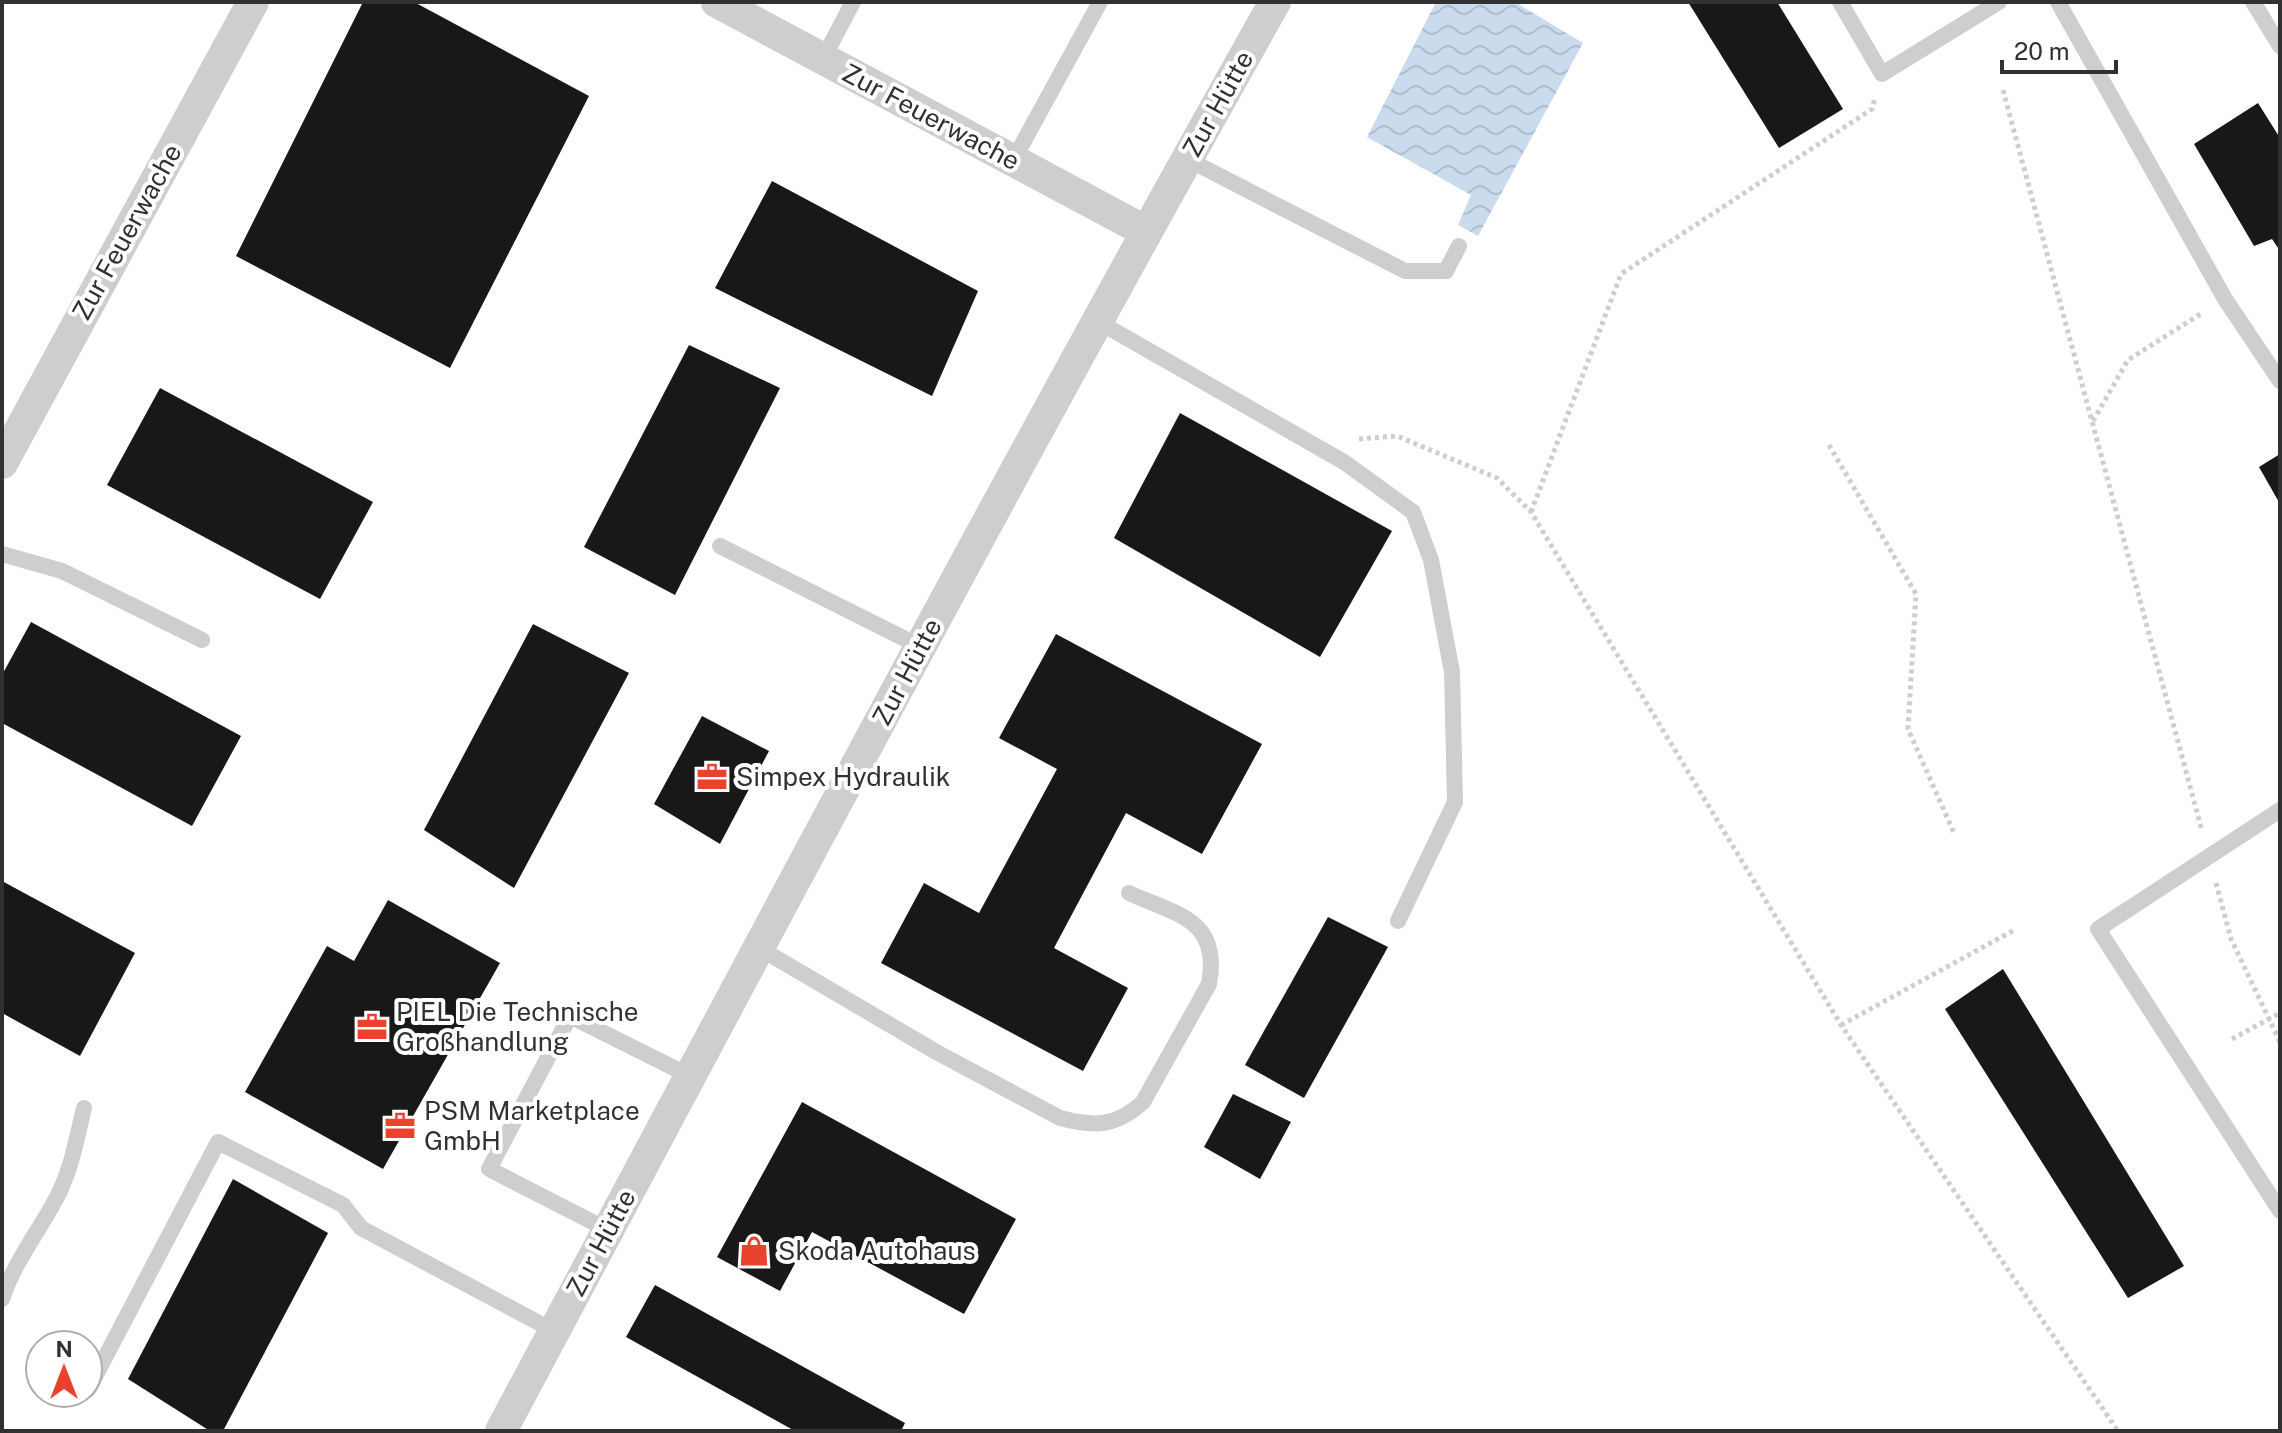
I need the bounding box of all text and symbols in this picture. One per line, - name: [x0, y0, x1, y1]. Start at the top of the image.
- scale bar: [2002, 24, 2116, 74]
- text: 20 m: [2014, 37, 2070, 65]
- street label: Zur Hütte: [1176, 45, 1259, 162]
- street label: Zur Feuerwache: [837, 57, 1025, 176]
- street label: Zur Feuerwache: [65, 138, 188, 325]
- street label: Zur Hütte: [866, 613, 948, 731]
- office icon: Simpex Hydraulik: [695, 760, 729, 794]
- place label: Simpex Hydraulik: [736, 761, 950, 792]
- place label: PIEL Die Technische Großhandlung: [396, 996, 638, 1057]
- office icon: PIEL Die Technische Großhandlung: [355, 1010, 389, 1044]
- place label: PSM Marketplace GmbH: [424, 1095, 640, 1156]
- office icon: PSM Marketplace GmbH: [383, 1109, 417, 1143]
- street label: Zur Hütte: [560, 1184, 642, 1302]
- shop icon: Skoda Autohaus: [737, 1234, 771, 1268]
- place label: Skoda Autohaus: [778, 1235, 976, 1266]
- north arrow: [24, 1329, 104, 1409]
- text: N: [55, 1336, 73, 1362]

